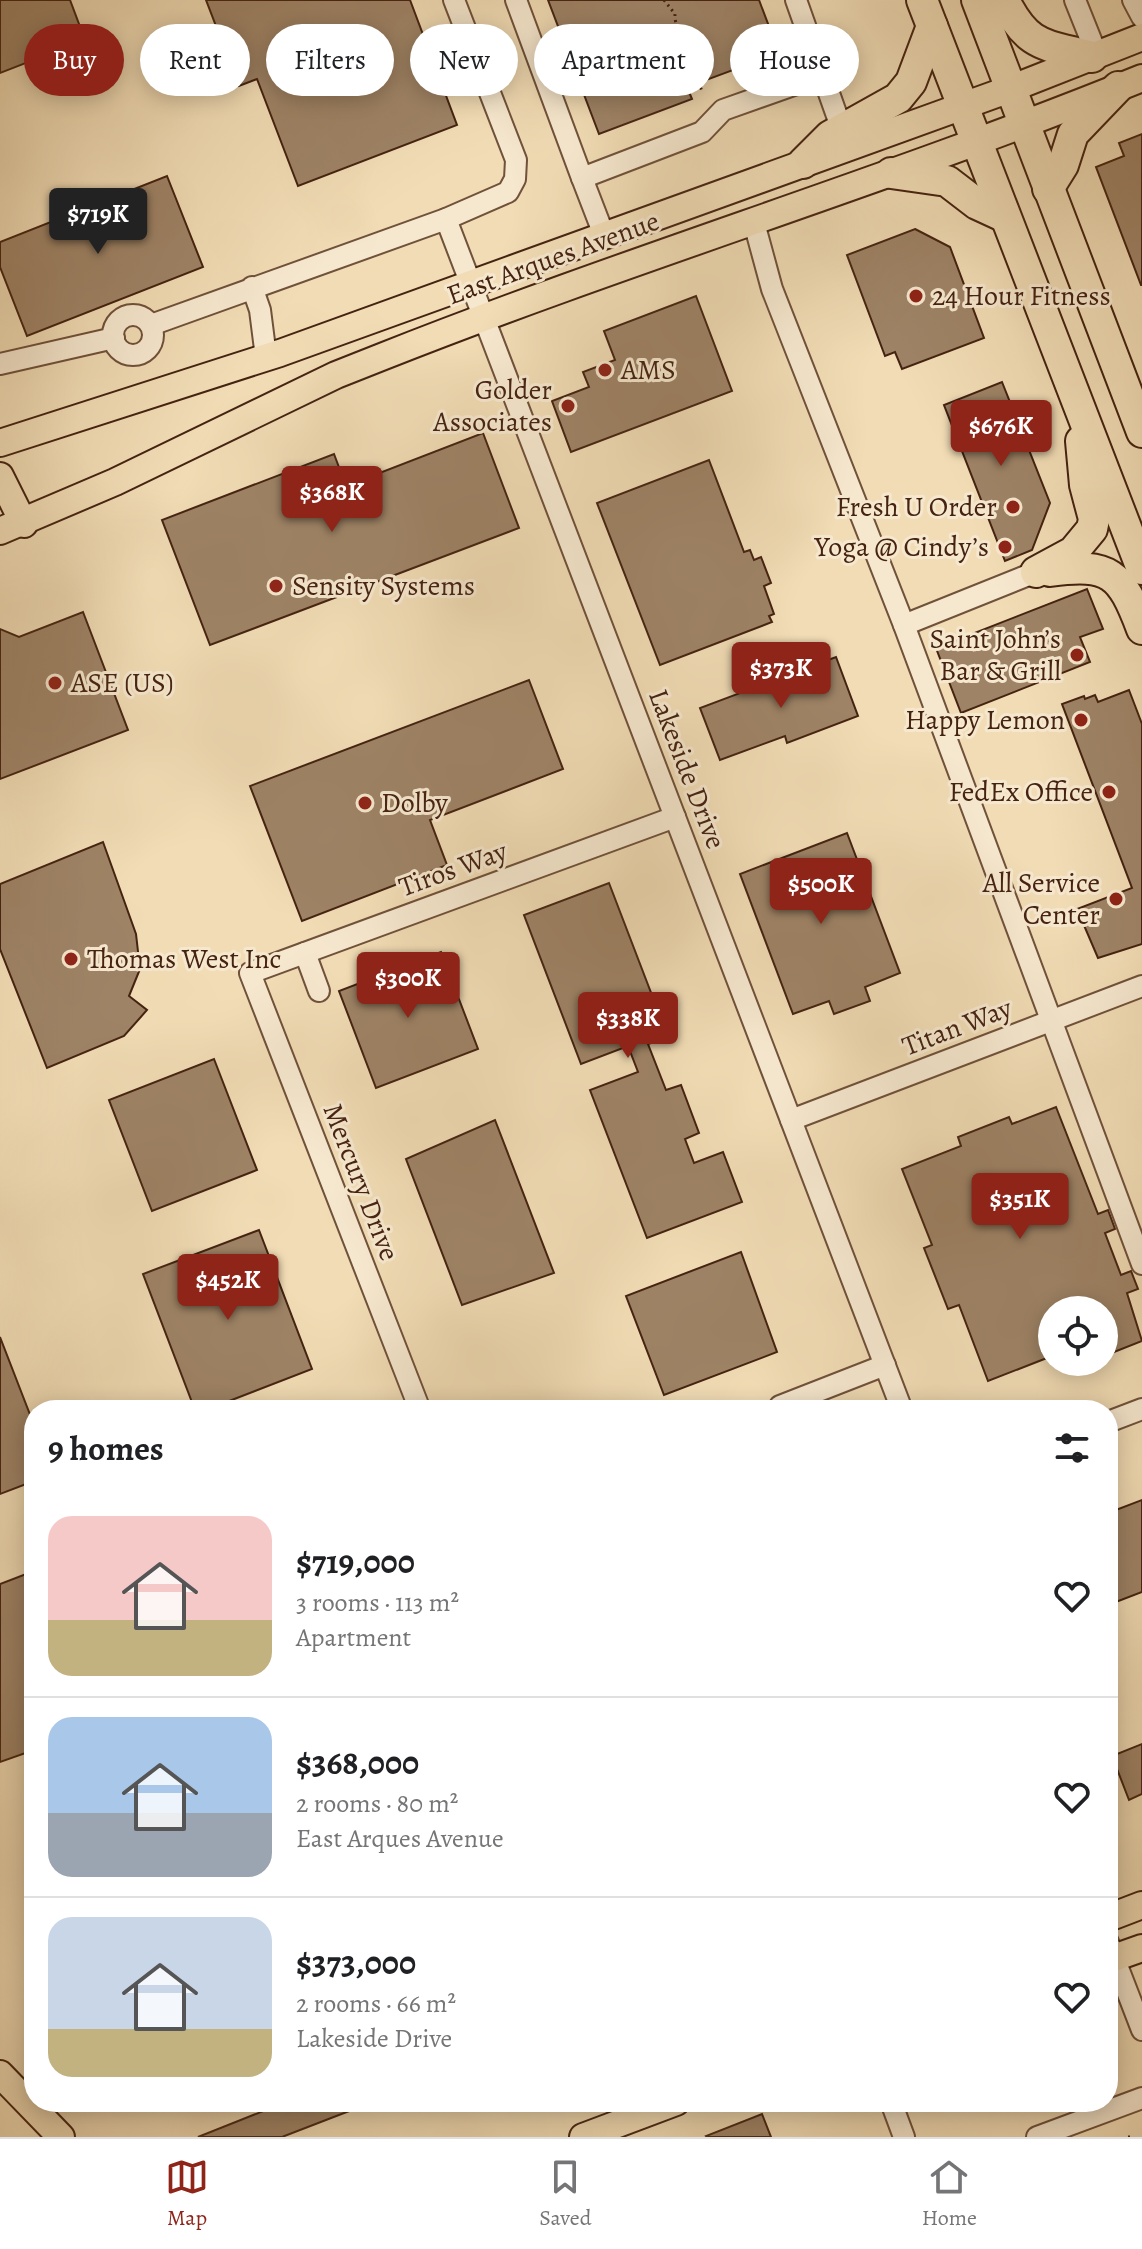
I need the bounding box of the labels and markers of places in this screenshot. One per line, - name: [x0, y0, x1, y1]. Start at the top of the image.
- pin: $719K: [42, 188, 154, 256]
- place label: 24 Hour Fitness: [932, 277, 1111, 315]
- marker: 24 Hour Fitness: [907, 287, 925, 305]
- place label: AMS: [620, 351, 676, 389]
- marker: AMS: [596, 361, 614, 379]
- place label: Golder Associates: [432, 371, 552, 441]
- marker: Golder Associates: [559, 397, 577, 415]
- pin: $676K: [945, 400, 1057, 468]
- pin: $368K: [276, 466, 388, 534]
- place label: Fresh U Order: [836, 488, 997, 526]
- marker: Fresh U Order: [1004, 498, 1022, 516]
- place label: Yoga @ Cindy’s: [813, 528, 989, 566]
- marker: Yoga @ Cindy’s: [996, 538, 1014, 556]
- place label: Sensity Systems: [292, 567, 475, 605]
- marker: Sensity Systems: [267, 577, 285, 595]
- place label: Saint John’s Bar & Grill: [929, 620, 1061, 690]
- pin: $373K: [725, 642, 837, 710]
- marker: Saint John’s Bar & Grill: [1068, 646, 1086, 664]
- place label: ASE (US): [70, 664, 174, 702]
- marker: ASE (US): [46, 674, 64, 692]
- place label: Happy Lemon: [905, 701, 1065, 739]
- marker: Happy Lemon: [1072, 711, 1090, 729]
- place label: FedEx Office: [949, 773, 1093, 811]
- marker: FedEx Office: [1100, 783, 1118, 801]
- place label: Dolby: [381, 784, 448, 822]
- marker: Dolby: [356, 794, 374, 812]
- pin: $500K: [765, 858, 877, 926]
- place label: All Service Center: [982, 864, 1100, 934]
- marker: All Service Center: [1107, 890, 1125, 908]
- place label: Thomas West Inc: [87, 940, 281, 978]
- marker: Thomas West Inc: [62, 950, 80, 968]
- pin: $300K: [352, 952, 464, 1020]
- pin: $338K: [572, 992, 684, 1060]
- pin: $351K: [964, 1173, 1076, 1241]
- pin: $452K: [172, 1254, 284, 1322]

